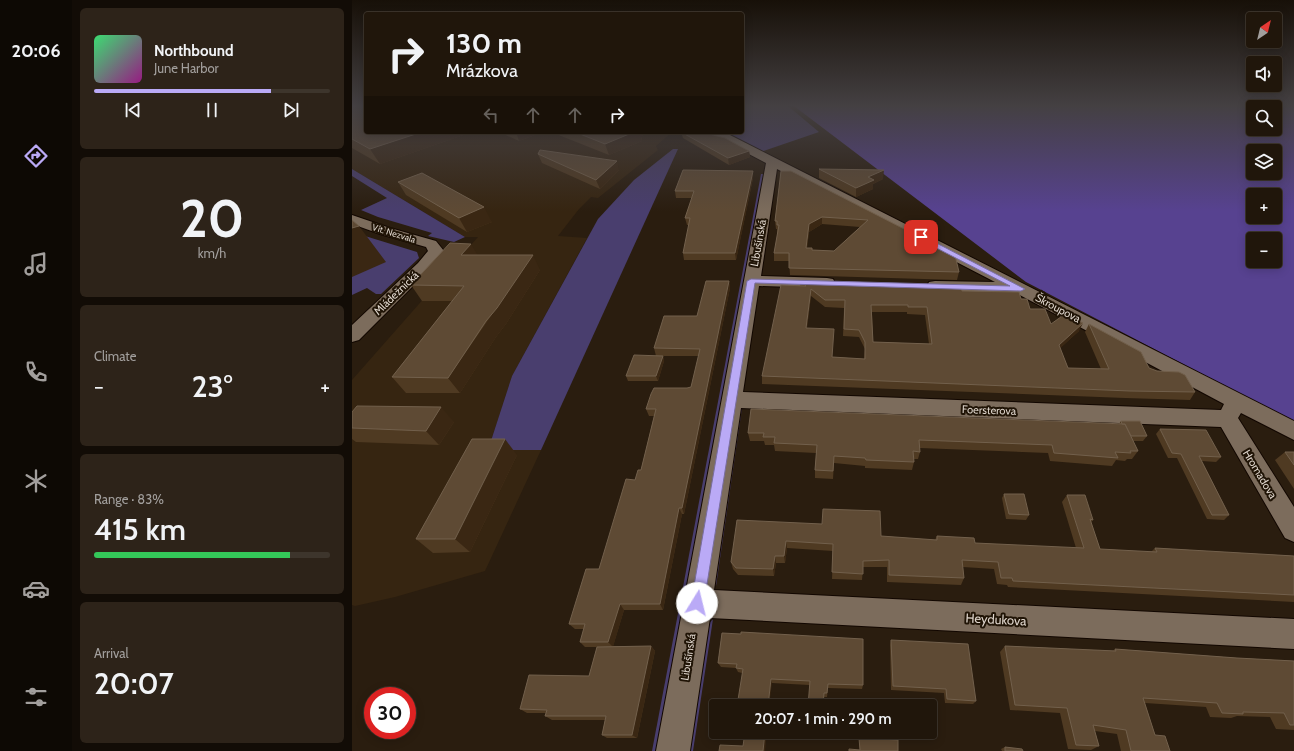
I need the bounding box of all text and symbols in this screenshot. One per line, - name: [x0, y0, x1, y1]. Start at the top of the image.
- north arrow: [1246, 12, 1282, 48]
- map controls: [1246, 12, 1282, 268]
- text: 130 m: [446, 26, 522, 60]
- icon: right: [380, 28, 432, 80]
- text: 20:06: [11, 40, 61, 62]
- text: Northbound: [154, 42, 234, 60]
- button: sound: [1246, 56, 1282, 92]
- text: June Harbor: [154, 60, 219, 76]
- text: Mrázkova: [446, 60, 518, 82]
- icon: previous: [122, 99, 144, 121]
- icon: pause: [201, 99, 223, 121]
- icon: next: [280, 99, 302, 121]
- button: search: [1246, 100, 1282, 136]
- icon: left: [480, 104, 502, 126]
- icon: ahead: [522, 104, 544, 126]
- icon: ahead: [564, 104, 586, 126]
- icon: right: [606, 104, 628, 126]
- icon: directions: [22, 142, 50, 170]
- button: layers: [1246, 144, 1282, 180]
- text: 20: [180, 187, 244, 250]
- button: +: [1246, 188, 1282, 224]
- street label: Libušínská: [747, 218, 769, 268]
- pin: [904, 220, 938, 254]
- street label: Vít. Nezvala: [371, 221, 418, 245]
- icon: arrive: [910, 226, 932, 248]
- button: −: [1246, 232, 1282, 268]
- text: km/h: [198, 245, 226, 261]
- icon: music: [22, 250, 50, 278]
- street label: Mládežnická: [371, 268, 422, 318]
- street label: Škroupova: [1033, 290, 1084, 326]
- text: Climate: [94, 348, 136, 364]
- icon: phone: [22, 358, 50, 386]
- text: 23°: [192, 368, 232, 405]
- text: −: [94, 373, 104, 400]
- text: +: [320, 373, 330, 400]
- street label: Foersterova: [962, 402, 1017, 418]
- street label: Hromadova: [1240, 447, 1280, 502]
- icon: climate: [22, 467, 50, 495]
- text: Range · 83%: [94, 491, 164, 507]
- text: 415 km: [94, 511, 186, 548]
- icon: car: [22, 575, 50, 603]
- position arrow: [676, 582, 718, 624]
- street label: Heydukova: [965, 609, 1028, 629]
- street label: Libušínská: [677, 632, 699, 682]
- text: Arrival: [94, 645, 129, 661]
- text: 20:07: [94, 665, 174, 702]
- icon: filters: [22, 683, 50, 711]
- speed limit sign: 30: [364, 687, 416, 739]
- text: 20:07 · 1 min · 290 m: [754, 710, 892, 728]

